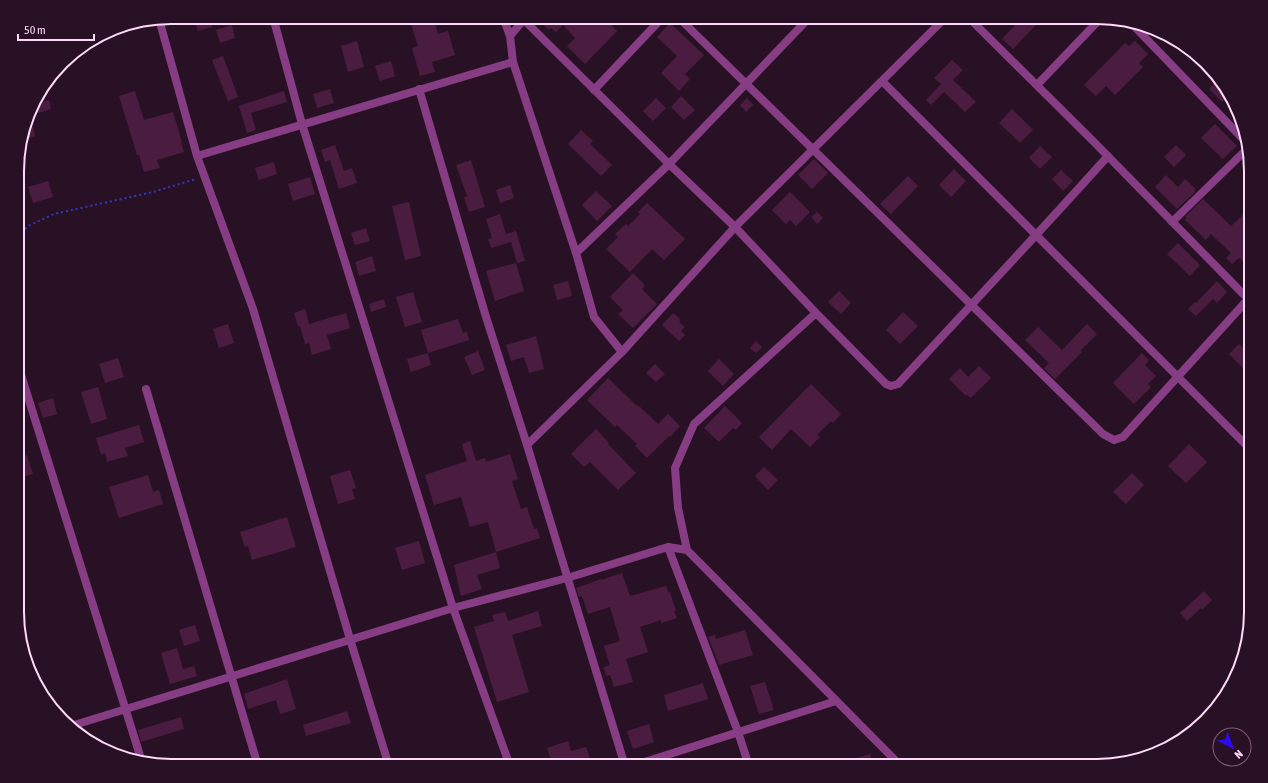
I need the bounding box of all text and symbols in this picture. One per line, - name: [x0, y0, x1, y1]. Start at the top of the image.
- scale bar: [18, 16, 94, 42]
- text: 50 m: [24, 23, 46, 37]
- north arrow: [1212, 727, 1252, 767]
- text: N: [1232, 748, 1245, 761]

